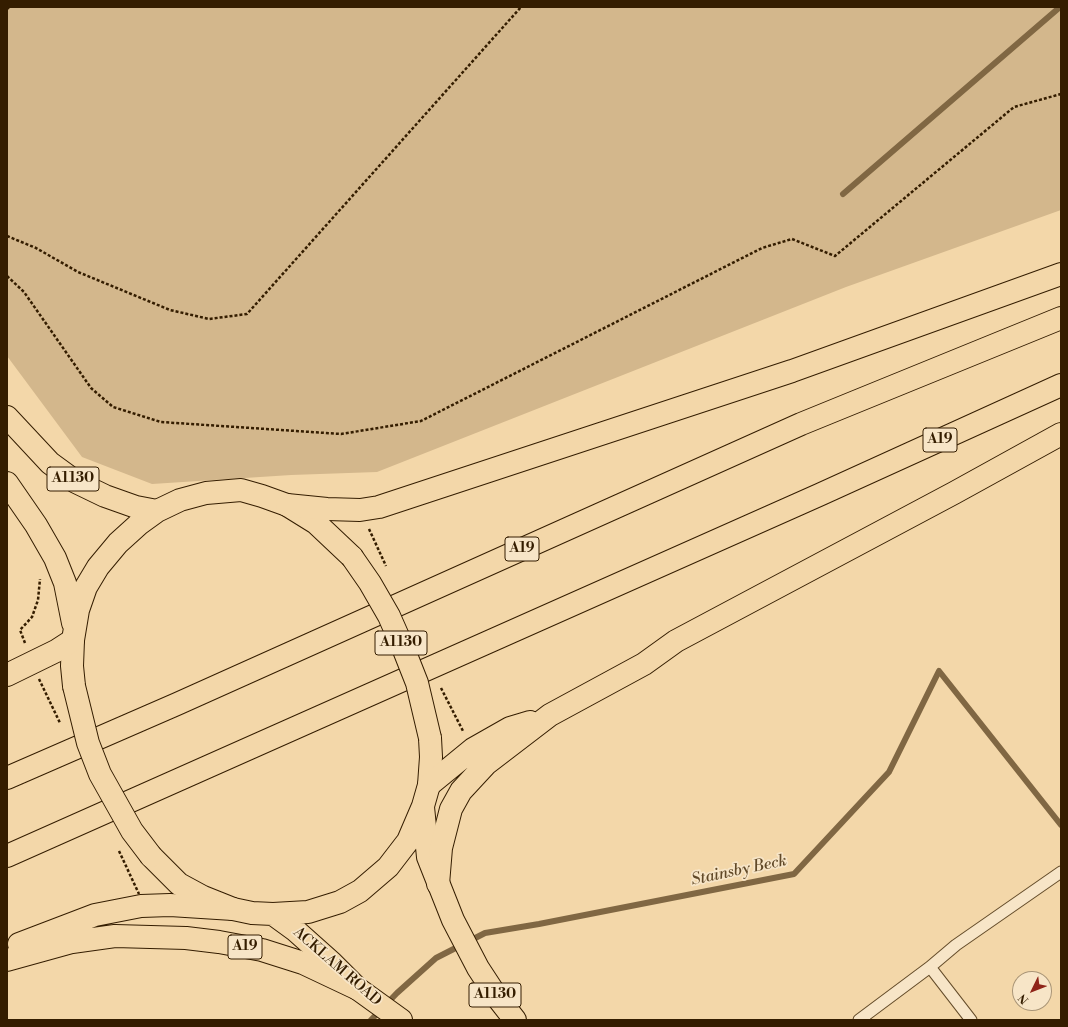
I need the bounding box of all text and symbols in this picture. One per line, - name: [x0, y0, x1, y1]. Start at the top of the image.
- road number: A19: [923, 428, 957, 452]
- road number: A1130: [47, 467, 99, 491]
- road number: A19: [505, 537, 539, 561]
- road number: A1130: [375, 631, 427, 655]
- water label: Stainsby Beck: [689, 852, 789, 890]
- street label: ACKLAM ROAD: [289, 924, 385, 1010]
- road number: A19: [228, 935, 262, 959]
- north arrow: [1012, 971, 1052, 1011]
- road number: A1130: [469, 983, 521, 1007]
- text: N: [1016, 991, 1032, 1006]

